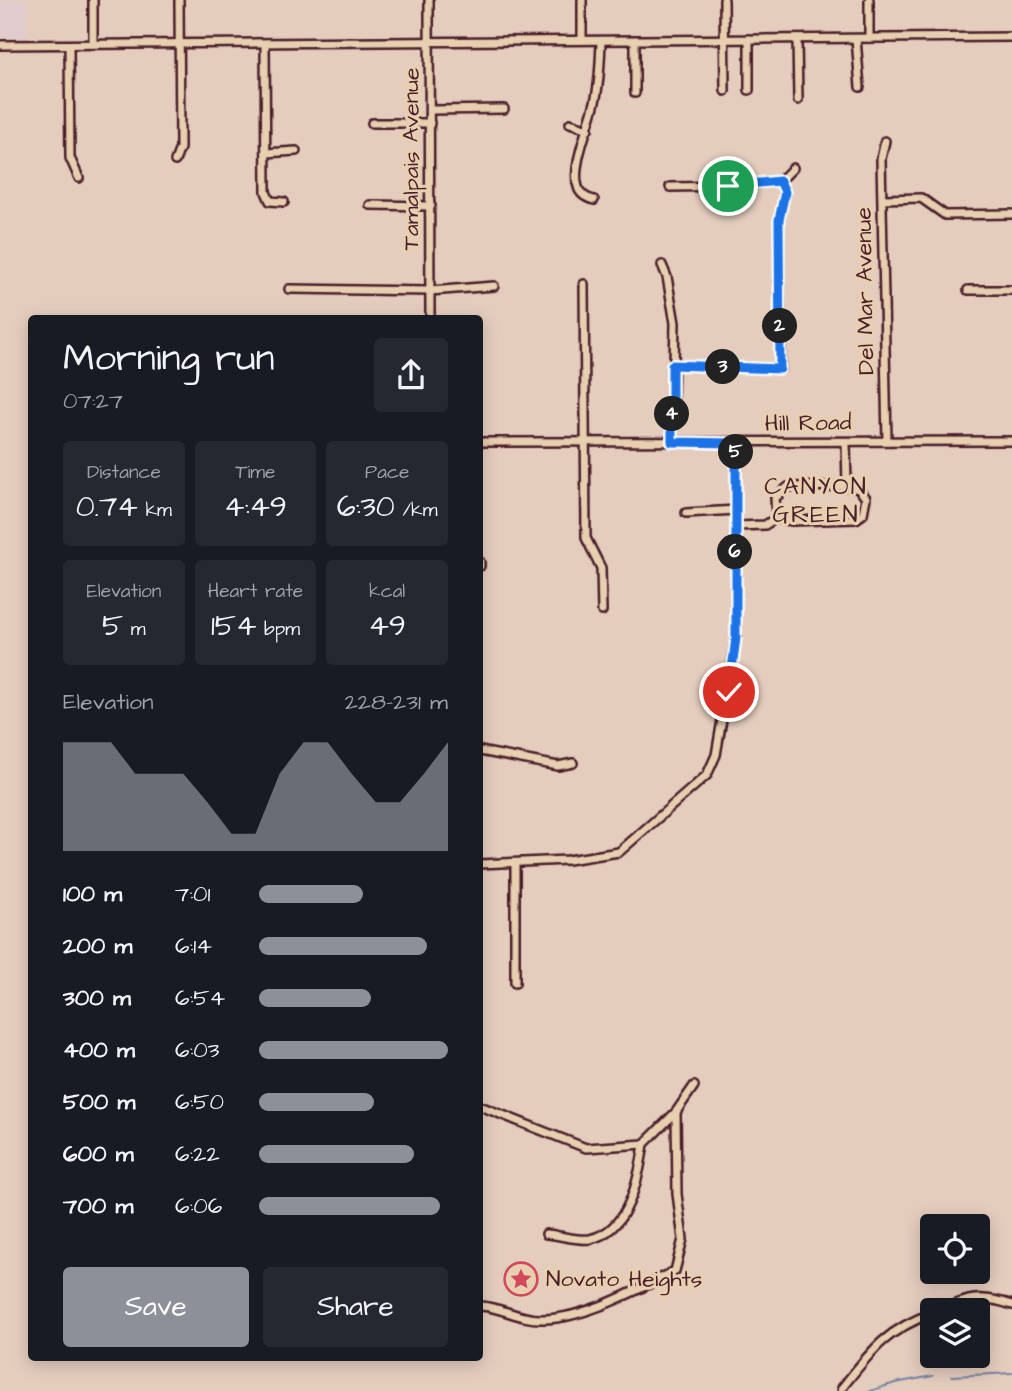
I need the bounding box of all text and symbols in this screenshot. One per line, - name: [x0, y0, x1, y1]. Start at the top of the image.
- street label: Tamalpais Avenue: [395, 68, 427, 250]
- pin: [698, 156, 758, 216]
- icon: arrive: [709, 167, 747, 205]
- street label: Del Mar Avenue: [848, 207, 882, 375]
- pin: 2: [762, 308, 798, 344]
- text: 2: [774, 312, 785, 339]
- text: Morning run: [63, 333, 275, 385]
- button: share: [374, 338, 448, 412]
- pin: 3: [706, 350, 740, 384]
- text: 3: [718, 353, 727, 380]
- text: 07:27: [63, 385, 123, 417]
- pin: 4: [654, 396, 690, 432]
- text: 4: [665, 400, 678, 427]
- street label: Hill Road: [764, 406, 852, 440]
- pin: 5: [718, 434, 754, 470]
- text: 5: [729, 438, 742, 465]
- text: Distance: [87, 459, 161, 486]
- text: Time: [236, 459, 275, 486]
- text: Pace: [365, 459, 409, 486]
- district label: CANYON GREEN: [764, 470, 868, 532]
- text: 0.74: [76, 486, 138, 528]
- text: 4:49: [224, 486, 287, 528]
- text: 6:30: [337, 486, 395, 528]
- text: km: [138, 497, 172, 524]
- text: /km: [395, 497, 438, 524]
- pin: 6: [718, 534, 752, 570]
- text: 6: [729, 538, 740, 565]
- text: Elevation: [86, 578, 161, 605]
- text: Heart rate: [208, 578, 303, 605]
- text: kcal: [369, 578, 405, 605]
- text: 5: [102, 605, 123, 647]
- text: 154: [211, 605, 256, 647]
- text: 49: [368, 605, 406, 647]
- text: m: [123, 616, 146, 643]
- text: bpm: [256, 616, 300, 643]
- pin: [699, 662, 759, 722]
- icon: check: [710, 673, 748, 711]
- text: Elevation: [63, 686, 154, 718]
- text: 228–231 m: [345, 686, 448, 718]
- text: 100 m: [63, 878, 122, 910]
- text: 7:01: [175, 878, 210, 910]
- text: 200 m: [63, 930, 132, 962]
- text: 6:14: [175, 930, 212, 962]
- text: 300 m: [63, 982, 131, 1014]
- text: 6:54: [175, 982, 225, 1014]
- text: 400 m: [63, 1034, 135, 1066]
- text: 6:03: [175, 1034, 219, 1066]
- text: 500 m: [63, 1086, 135, 1118]
- text: 6:50: [175, 1086, 224, 1118]
- text: 600 m: [63, 1138, 134, 1170]
- text: 6:22: [175, 1138, 220, 1170]
- text: 700 m: [63, 1190, 133, 1222]
- text: 6:06: [175, 1190, 222, 1222]
- map controls: [920, 1214, 990, 1368]
- button: locate: [920, 1214, 990, 1284]
- place icon: Novato Heights: [502, 1260, 540, 1298]
- place label: Novato Heights: [546, 1263, 702, 1296]
- button: Save: [63, 1267, 249, 1347]
- button: Share: [263, 1267, 448, 1347]
- button: layers: [920, 1298, 990, 1368]

